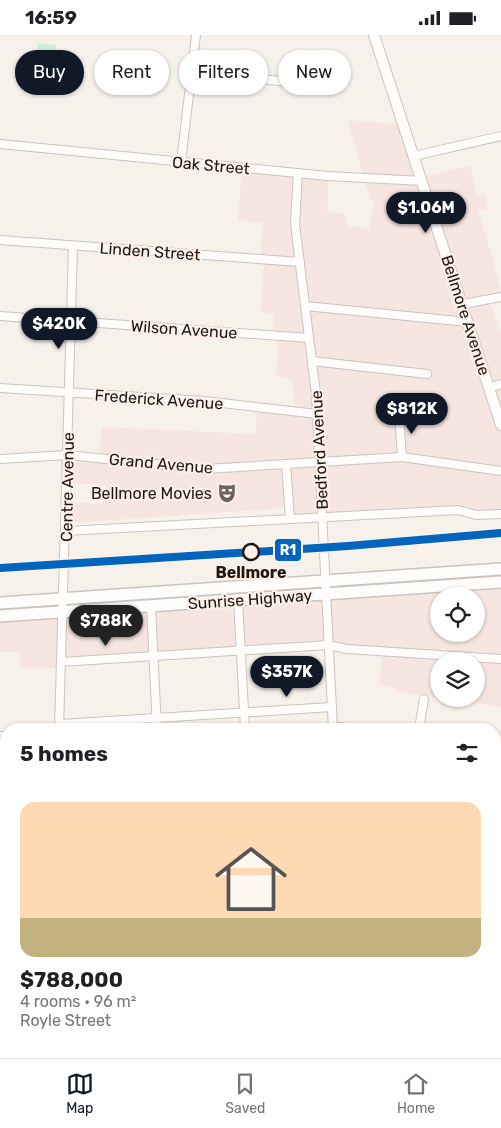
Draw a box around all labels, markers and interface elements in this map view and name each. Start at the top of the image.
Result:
text: 16:59 [25,6,77,29]
chip: Buy [15,50,84,95]
chip: Rent [94,50,169,95]
chip: Filters [179,50,268,95]
chip: New [278,50,351,95]
street label: Oak Street [171,153,251,178]
pin: $1.06M [385,191,467,234]
text: $1.06M [397,198,455,217]
street label: Linden Street [99,239,201,264]
street label: Bellmore Avenue [437,253,494,378]
pin: $420K [24,307,94,350]
text: $420K [32,314,86,333]
street label: Wilson Avenue [130,316,238,343]
street label: Frederick Avenue [94,386,224,413]
street label: Bedford Avenue [307,390,332,510]
pin: $812K [377,393,447,435]
text: $812K [387,399,437,418]
street label: Centre Avenue [57,432,78,542]
street label: Grand Avenue [108,449,214,478]
theatre icon: Bellmore Movies [216,482,238,504]
place label: Bellmore Movies [91,484,212,503]
line badge: R1 [274,538,302,562]
text: R1 [280,542,296,559]
marker: Bellmore [242,543,260,561]
place label: Bellmore [215,563,287,582]
street label: Sunrise Highway [187,586,313,613]
map controls [430,587,485,707]
button: locate [430,587,485,642]
pin: $788K [71,605,141,647]
text: $788K [80,611,132,630]
button: layers [430,652,485,707]
pin: $357K [252,655,322,698]
text: $357K [261,662,313,681]
icon: filters [453,739,481,767]
text: 5 homes [20,741,108,766]
icon: home [206,834,296,924]
text: $788,000 [20,967,123,992]
text: 4 rooms · 96 m² [20,992,136,1011]
text: Royle Street [20,1011,111,1030]
tab: Map [66,1070,94,1117]
tab: Saved [225,1070,265,1117]
tab: Home [397,1070,435,1117]

